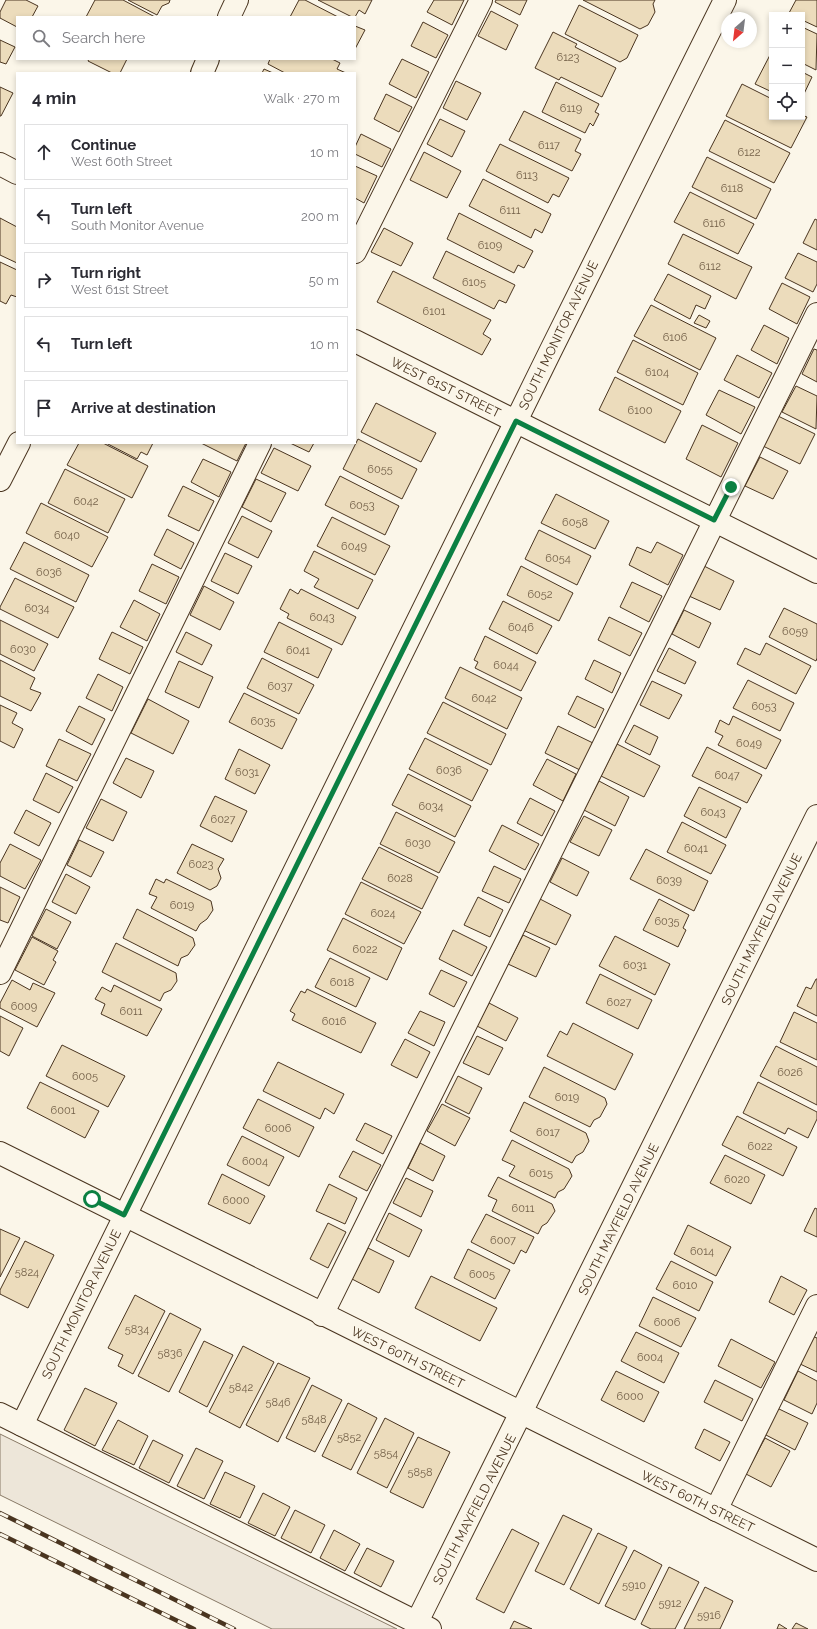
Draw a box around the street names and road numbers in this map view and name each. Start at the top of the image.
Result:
street label: SOUTH MONITOR AVENUE [516,258,601,412]
street label: WEST 61ST STREET [388,354,503,421]
street label: SOUTH MAYFIELD AVENUE [718,851,805,1008]
street label: SOUTH MAYFIELD AVENUE [575,1141,662,1298]
street label: SOUTH MONITOR AVENUE [39,1227,124,1381]
street label: WEST 60TH STREET [349,1324,467,1391]
street label: SOUTH MAYFIELD AVENUE [430,1431,519,1587]
street label: WEST 60TH STREET [639,1468,757,1535]

